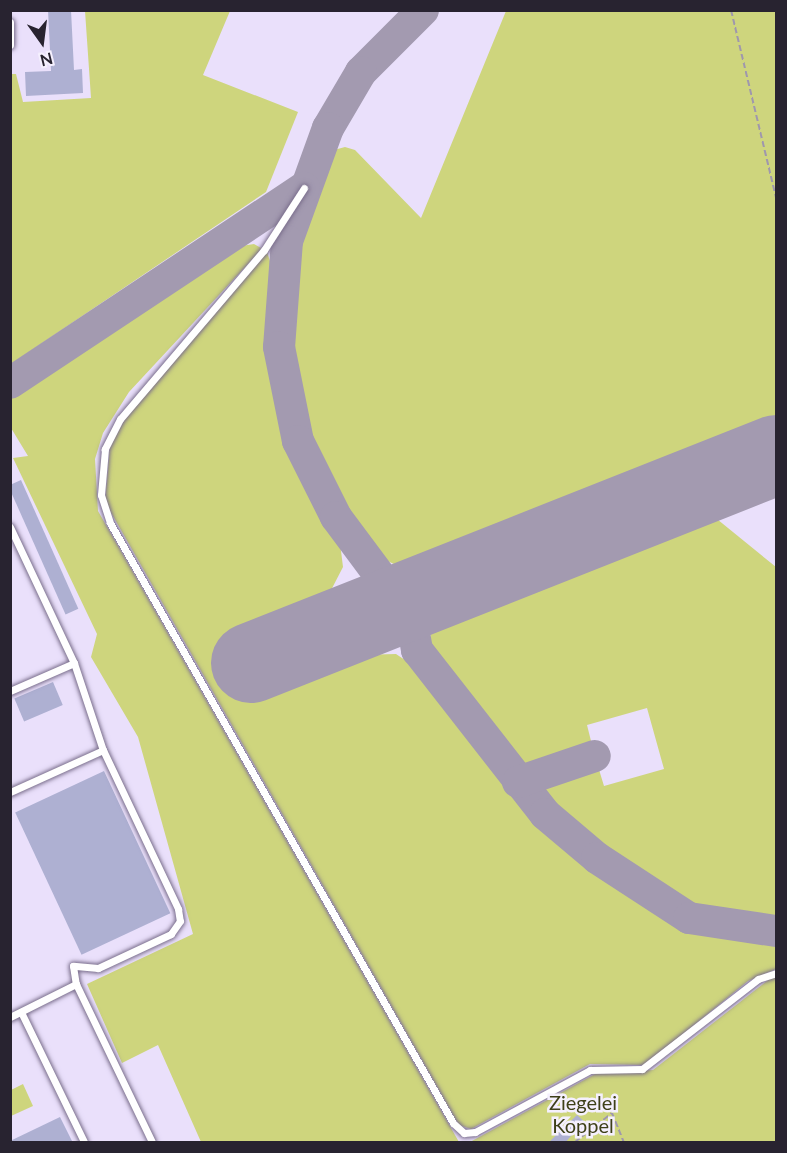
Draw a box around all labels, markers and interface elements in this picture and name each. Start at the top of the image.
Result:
north arrow [12,12,72,72]
text: N [38,49,55,71]
park label: Ziegelei Koppel [549,1090,617,1137]

